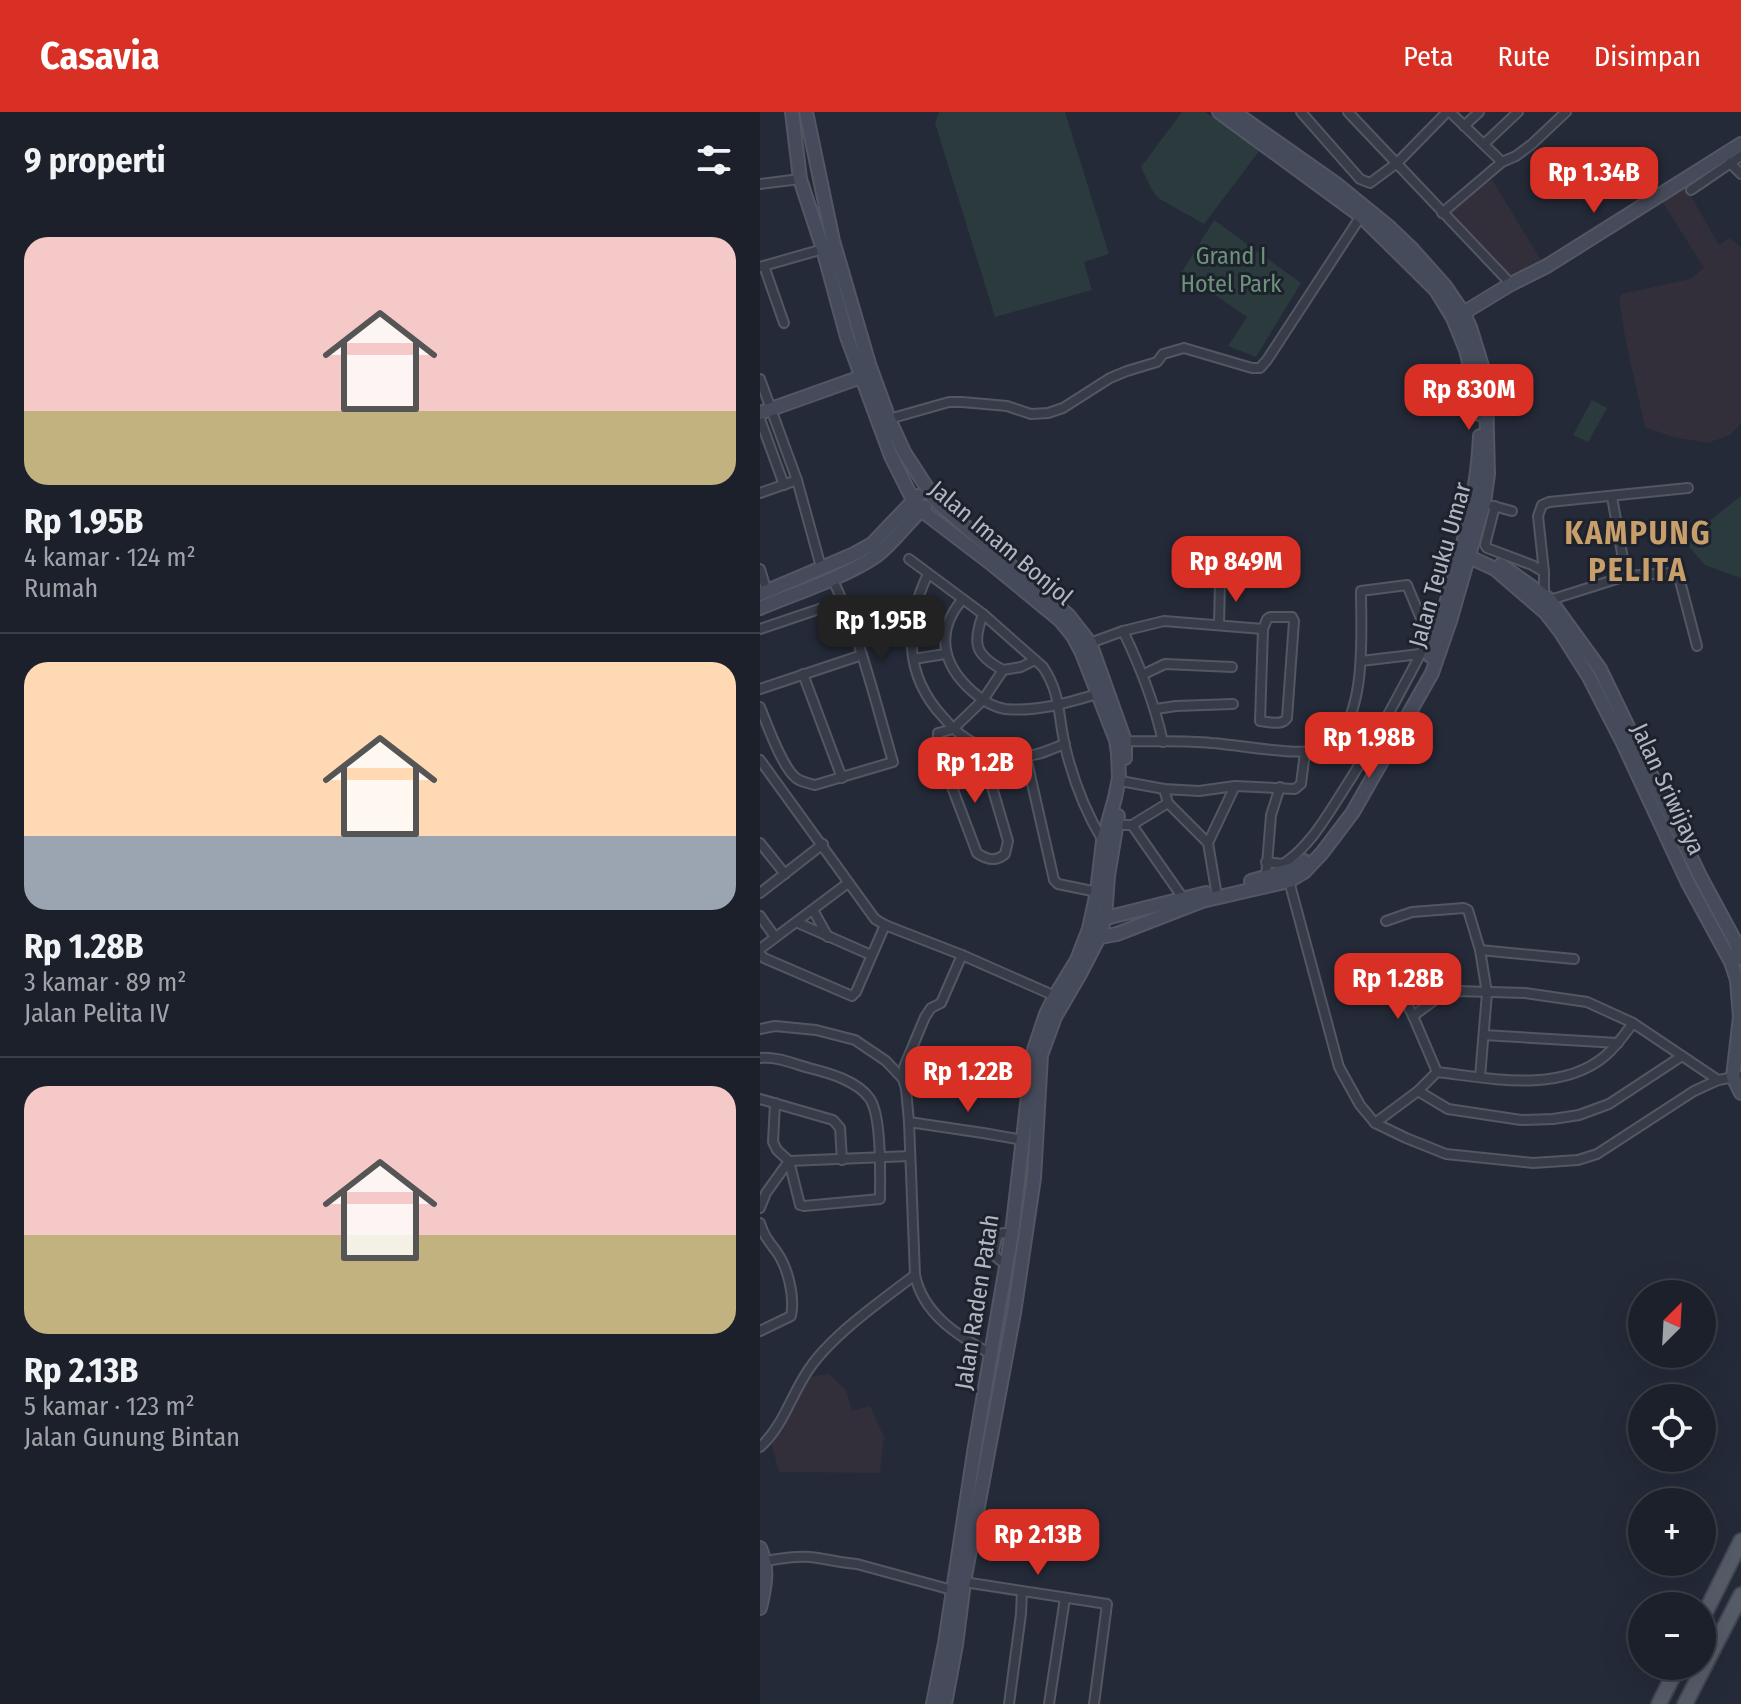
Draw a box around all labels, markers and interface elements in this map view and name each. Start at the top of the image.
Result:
text: Casavia [40,33,160,79]
text: Peta [1403,40,1454,73]
text: Rute [1498,40,1550,73]
text: Disimpan [1594,40,1701,73]
icon: filters [692,138,736,182]
text: 9 properti [24,140,166,181]
pin: Rp 1.34B [1511,147,1677,215]
text: Rp 1.34B [1548,157,1640,188]
park label: Grand I Hotel Park [1180,242,1282,298]
icon: home [308,289,452,433]
pin: Rp 830M [1395,364,1543,432]
text: Rp 830M [1422,374,1516,405]
street label: Jalan Imam Bonjol [924,475,1078,611]
street label: Jalan Teuku Umar [1403,479,1477,651]
text: Rp 1.95B [24,501,143,542]
district label: KAMPUNG PELITA [1564,514,1712,589]
pin: Rp 849M [1162,536,1310,604]
text: 4 kamar · 124 m² [24,542,196,573]
text: Rp 849M [1190,546,1282,577]
text: Rumah [24,573,98,604]
pin: Rp 1.95B [798,595,964,663]
text: Rp 1.95B [835,605,927,636]
pin: Rp 1.98B [1286,712,1452,780]
icon: home [308,714,452,858]
street label: Jalan Sriwijaya [1625,719,1711,859]
text: Rp 1.98B [1323,722,1415,753]
pin: Rp 1.2B [901,737,1049,805]
text: Rp 1.2B [936,747,1014,778]
text: Rp 1.28B [24,926,144,967]
pin: Rp 1.28B [1315,953,1481,1021]
text: Rp 1.28B [1352,963,1444,994]
text: 3 kamar · 89 m² [24,967,187,998]
text: Jalan Pelita IV [24,998,169,1029]
pin: Rp 1.22B [885,1046,1051,1114]
text: Rp 1.22B [923,1056,1013,1087]
icon: home [308,1138,452,1282]
street label: Jalan Raden Patah [949,1212,1005,1392]
north arrow [1628,1280,1716,1368]
map controls [1628,1280,1716,1680]
text: Rp 2.13B [24,1350,138,1391]
button: locate [1628,1384,1716,1472]
text: 5 kamar · 123 m² [24,1391,195,1422]
text: Jalan Gunung Bintan [24,1422,240,1453]
button: + [1628,1488,1716,1576]
pin: Rp 2.13B [955,1509,1121,1577]
text: Rp 2.13B [994,1519,1082,1550]
button: − [1628,1592,1716,1680]

